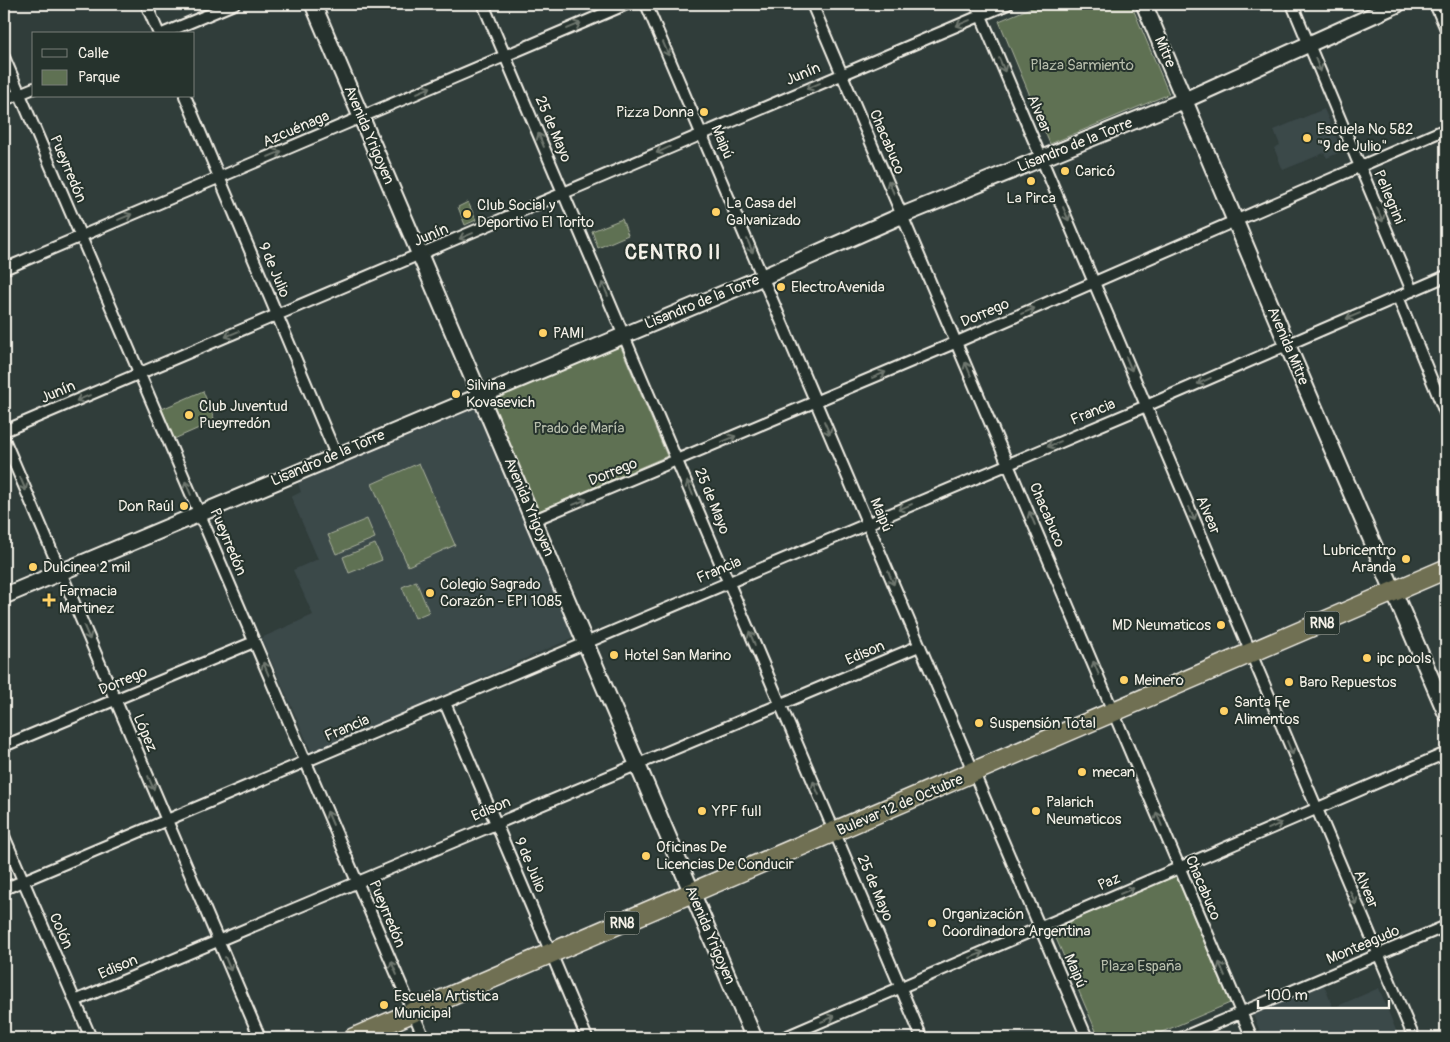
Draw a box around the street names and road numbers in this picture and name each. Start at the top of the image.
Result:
street label: Mitre [1150,34,1180,71]
street label: Junín [783,58,823,90]
street label: Avenida Yrigoyen [340,83,398,187]
street label: Alvear [1022,92,1056,137]
street label: 25 de Mayo [531,93,575,165]
street label: Azcuénaga [260,106,332,152]
street label: Chacabuco [865,107,909,177]
street label: Lisandro de la Torre [1015,113,1136,177]
street label: Maipú [706,122,738,162]
street label: Pueyrredón [45,132,91,206]
street label: Pellegrini [1369,167,1409,227]
street label: Junín [411,219,451,251]
street label: 9 de Julio [254,240,294,300]
street label: Lisandro de la Torre [642,270,763,334]
street label: Dorrego [958,294,1012,332]
street label: Avenida Mitre [1263,304,1313,389]
street label: Junín [38,376,78,408]
street label: Francia [1068,394,1118,430]
street label: Lisandro de la Torre [268,425,388,491]
street label: Dorrego [586,454,640,490]
street label: Avenida Yrigoyen [500,455,558,559]
street label: 25 de Mayo [690,465,734,537]
street label: Chacabuco [1025,480,1069,550]
street label: Alvear [1191,493,1225,538]
street label: Maipú [865,495,897,535]
street label: Pueyrredón [205,505,251,579]
street label: Francia [694,552,744,588]
road number: RN8 [1304,612,1340,634]
street label: Edison [842,636,888,670]
street label: Dorrego [96,662,150,700]
street label: Francia [322,710,372,746]
street label: López [129,711,161,755]
street label: Bulevar 12 de Octubre [834,770,967,840]
street label: Edison [468,792,514,826]
street label: 9 de Julio [510,835,550,895]
street label: 25 de Mayo [853,852,897,924]
street label: Chacabuco [1181,853,1225,923]
street label: Alvear [1349,867,1383,912]
street label: Paz [1095,869,1123,895]
street label: Pueyrredón [364,877,410,951]
street label: Avenida Yrigoyen [681,883,739,987]
street label: Colón [45,910,77,952]
road number: RN8 [604,911,640,934]
street label: Monteagudo [1324,921,1402,969]
street label: Edison [95,950,141,984]
street label: Maipú [1059,951,1091,991]

